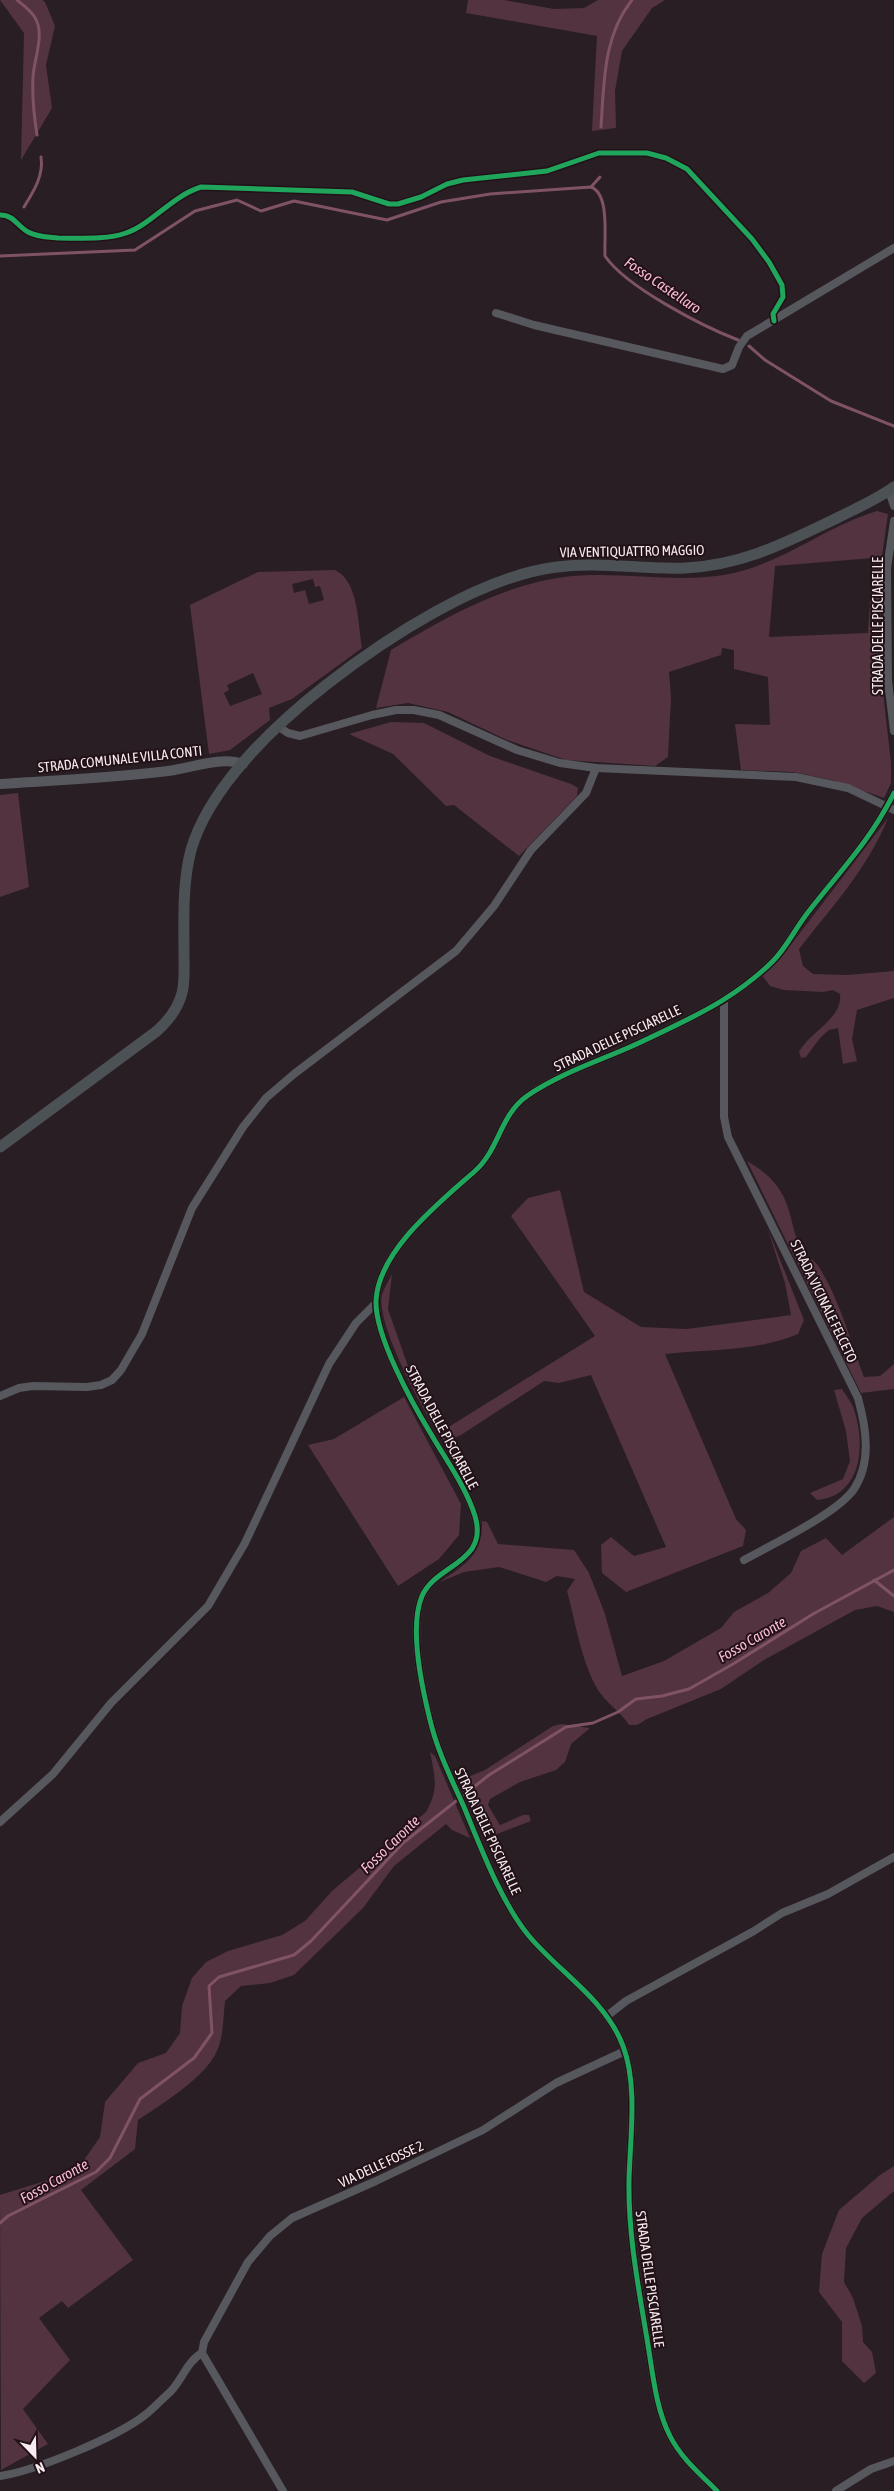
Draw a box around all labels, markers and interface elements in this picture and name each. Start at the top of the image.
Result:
water label: Fosso Castellaro [622,253,704,317]
street label: VIA VENTIQUATTRO MAGGIO [559,542,705,560]
street label: STRADA DELLE PISCIARELLE [870,557,886,695]
street label: STRADA COMUNALE VILLA CONTI [37,742,203,776]
street label: STRADA DELLE PISCIARELLE [551,1002,683,1074]
street label: STRADA VICINALE FELCETO [787,1237,861,1365]
street label: STRADA DELLE PISCIARELLE [403,1362,481,1492]
water label: Fosso Caronte [715,1613,789,1665]
street label: STRADA DELLE PISCIARELLE [452,1765,524,1897]
water label: Fosso Caronte [357,1812,423,1876]
street label: VIA DELLE FOSSE 2 [336,2137,426,2191]
water label: Fosso Caronte [17,2155,91,2207]
street label: STRADA DELLE PISCIARELLE [632,2210,668,2348]
north arrow [10,2431,60,2481]
text: N [33,2459,47,2477]

